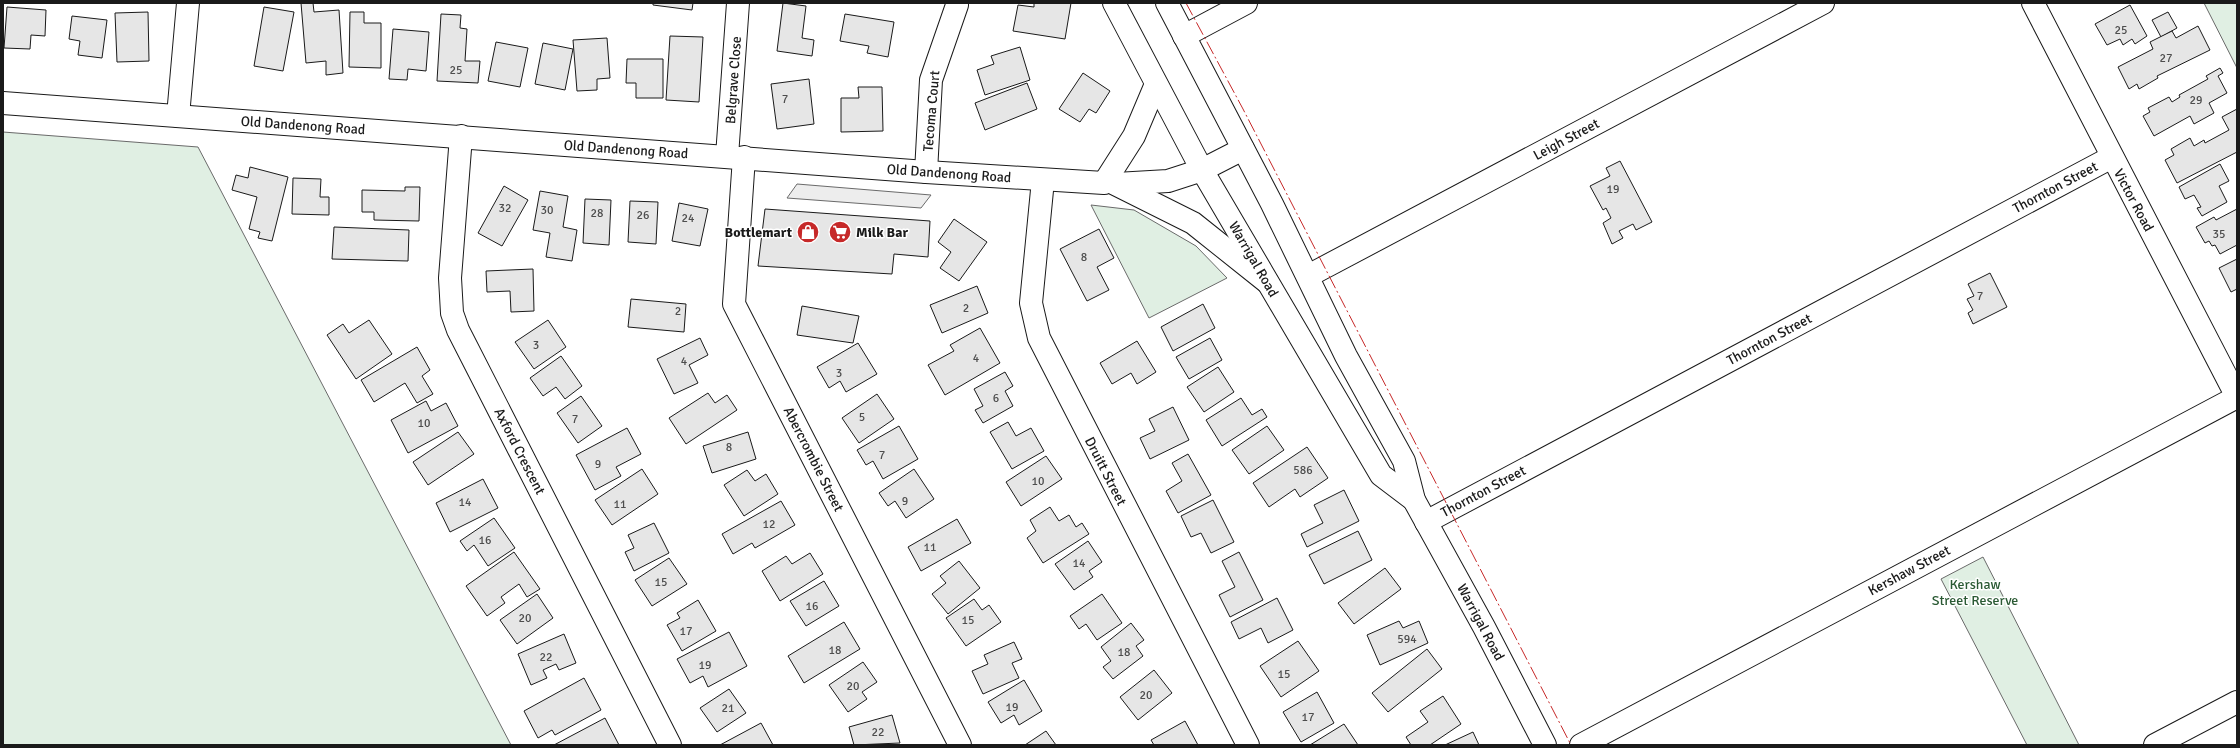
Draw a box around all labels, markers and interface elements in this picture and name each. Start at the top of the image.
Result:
house number: 25 [2115,23,2127,38]
street label: Belgrave Close [722,36,745,124]
house number: 27 [2160,51,2172,66]
house number: 25 [450,63,462,78]
street label: Tecoma Court [919,70,944,152]
house number: 7 [782,92,788,107]
house number: 29 [2190,93,2202,108]
street label: Old Dandenong Road [240,113,366,138]
street label: Leigh Street [1530,115,1602,164]
street label: Old Dandenong Road [563,137,689,162]
street label: Thornton Street [2010,158,2101,217]
street label: Old Dandenong Road [886,161,1012,186]
street label: Victor Road [2110,166,2157,235]
house number: 19 [1607,182,1619,197]
house number: 32 [499,201,511,216]
house number: 30 [541,203,553,218]
house number: 28 [591,206,603,221]
house number: 26 [637,208,649,223]
house number: 24 [682,211,695,226]
street label: Warrigal Road [1225,218,1282,300]
shop icon: Bottlemart [795,219,821,245]
supermarket icon: Milk Bar [827,219,853,245]
place label: Bottlemart [725,224,793,241]
place label: Milk Bar [856,224,908,241]
house number: 35 [2213,227,2225,242]
house number: 8 [1081,250,1087,265]
house number: 7 [1977,289,1983,304]
house number: 2 [963,301,969,316]
house number: 2 [675,304,681,319]
street label: Thornton Street [1724,310,1815,369]
house number: 3 [533,338,539,353]
house number: 4 [973,351,980,366]
house number: 4 [681,354,688,369]
house number: 3 [836,366,842,381]
house number: 6 [993,391,999,406]
street label: Abercrombie Street [780,404,847,515]
street label: Axford Crescent [490,405,549,498]
house number: 5 [859,410,865,425]
house number: 7 [572,412,578,427]
house number: 10 [418,416,430,431]
street label: Druitt Street [1081,434,1130,509]
house number: 8 [726,440,732,455]
house number: 7 [879,448,885,463]
house number: 9 [595,457,601,472]
street label: Thornton Street [1438,462,1529,521]
house number: 586 [1293,463,1313,478]
house number: 10 [1032,474,1044,489]
house number: 9 [902,494,908,509]
house number: 14 [459,495,472,510]
house number: 11 [614,497,626,512]
house number: 12 [763,517,775,532]
house number: 16 [479,533,491,548]
house number: 11 [924,540,936,555]
street label: Kershaw Street [1865,542,1953,599]
house number: 14 [1073,556,1086,571]
house number: 15 [655,575,667,590]
park label: Kershaw Street Reserve [1932,576,2018,609]
street label: Warrigal Road [1453,581,1508,664]
house number: 16 [806,599,818,614]
house number: 20 [519,611,531,626]
house number: 15 [962,613,974,628]
house number: 17 [680,624,692,639]
house number: 594 [1397,632,1417,647]
house number: 18 [829,643,841,658]
house number: 18 [1118,645,1130,660]
house number: 22 [540,650,552,665]
house number: 19 [699,658,711,673]
house number: 15 [1278,667,1290,682]
house number: 20 [847,679,859,694]
house number: 20 [1140,688,1152,703]
house number: 19 [1006,700,1018,715]
house number: 21 [722,701,734,716]
house number: 17 [1302,710,1314,725]
house number: 22 [872,725,884,740]

